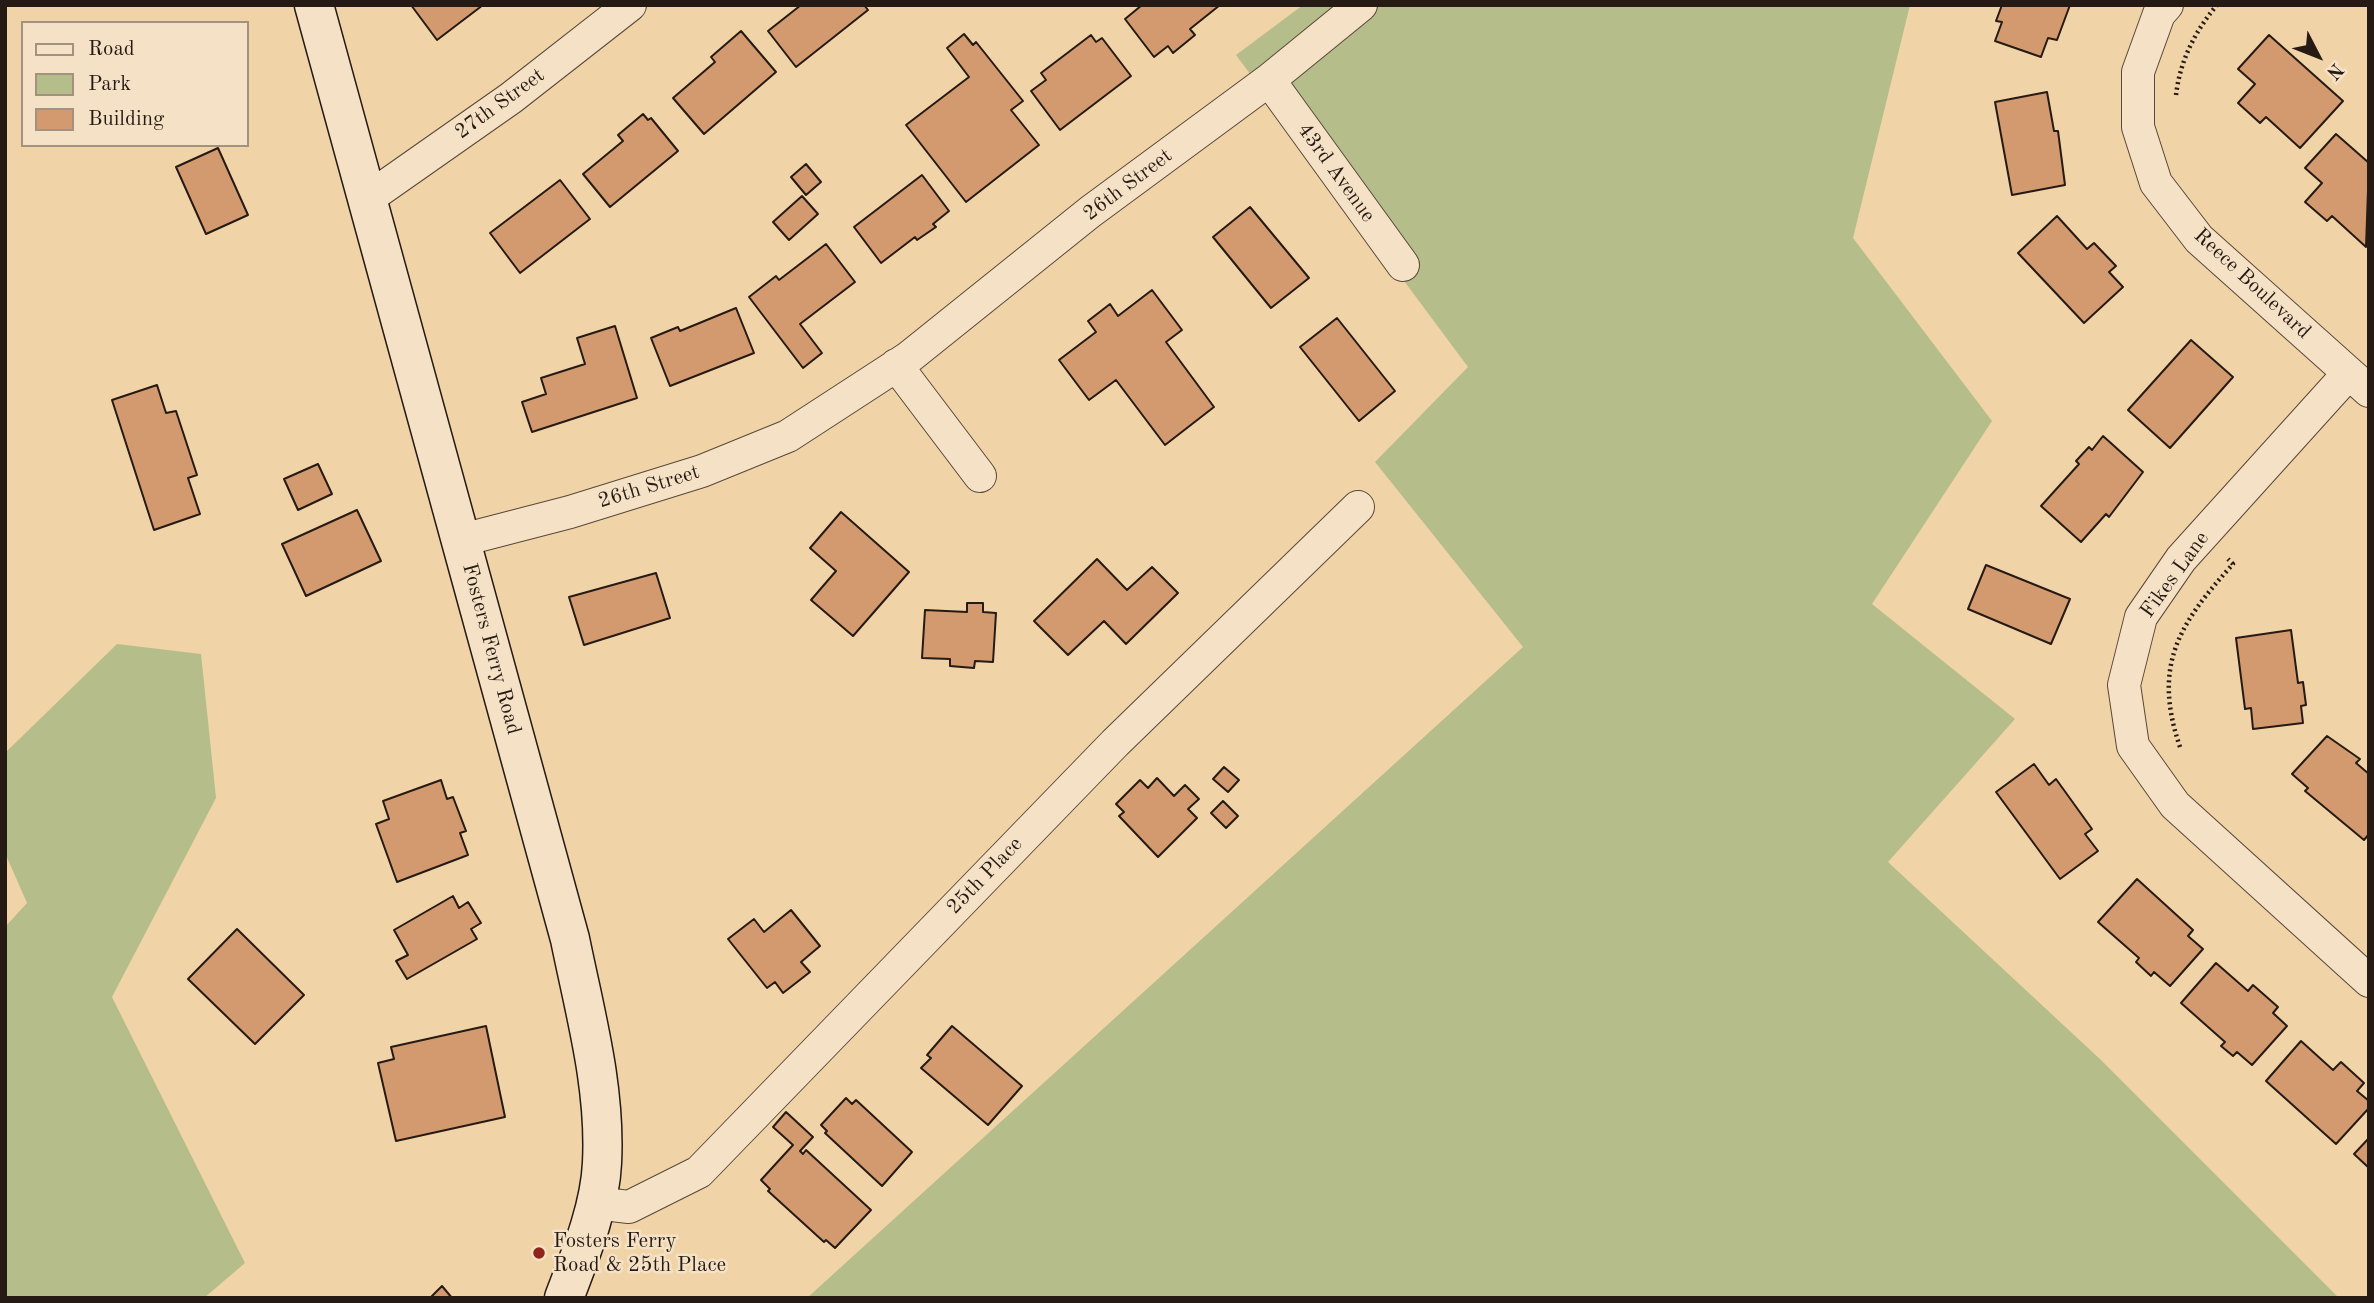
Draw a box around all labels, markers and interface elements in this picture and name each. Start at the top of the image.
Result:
legend [21,21,248,147]
north arrow [2283,21,2353,91]
text: Road [88,39,135,60]
text: N [2322,59,2346,82]
street label: 27th Street [450,63,550,145]
text: Park [88,74,131,95]
text: Building [88,109,164,130]
street label: 43rd Avenue [1292,118,1380,228]
street label: 26th Street [1079,143,1177,227]
street label: Reece Boulevard [2188,223,2316,345]
street label: 26th Street [595,460,703,514]
street label: Fikes Lane [2135,527,2215,623]
street label: Fosters Ferry Road [456,561,526,737]
street label: 25th Place [942,832,1028,920]
place label: Fosters Ferry Road & 25th Place [553,1228,726,1278]
marker: Fosters Ferry Road & 25th Place [531,1245,547,1261]

